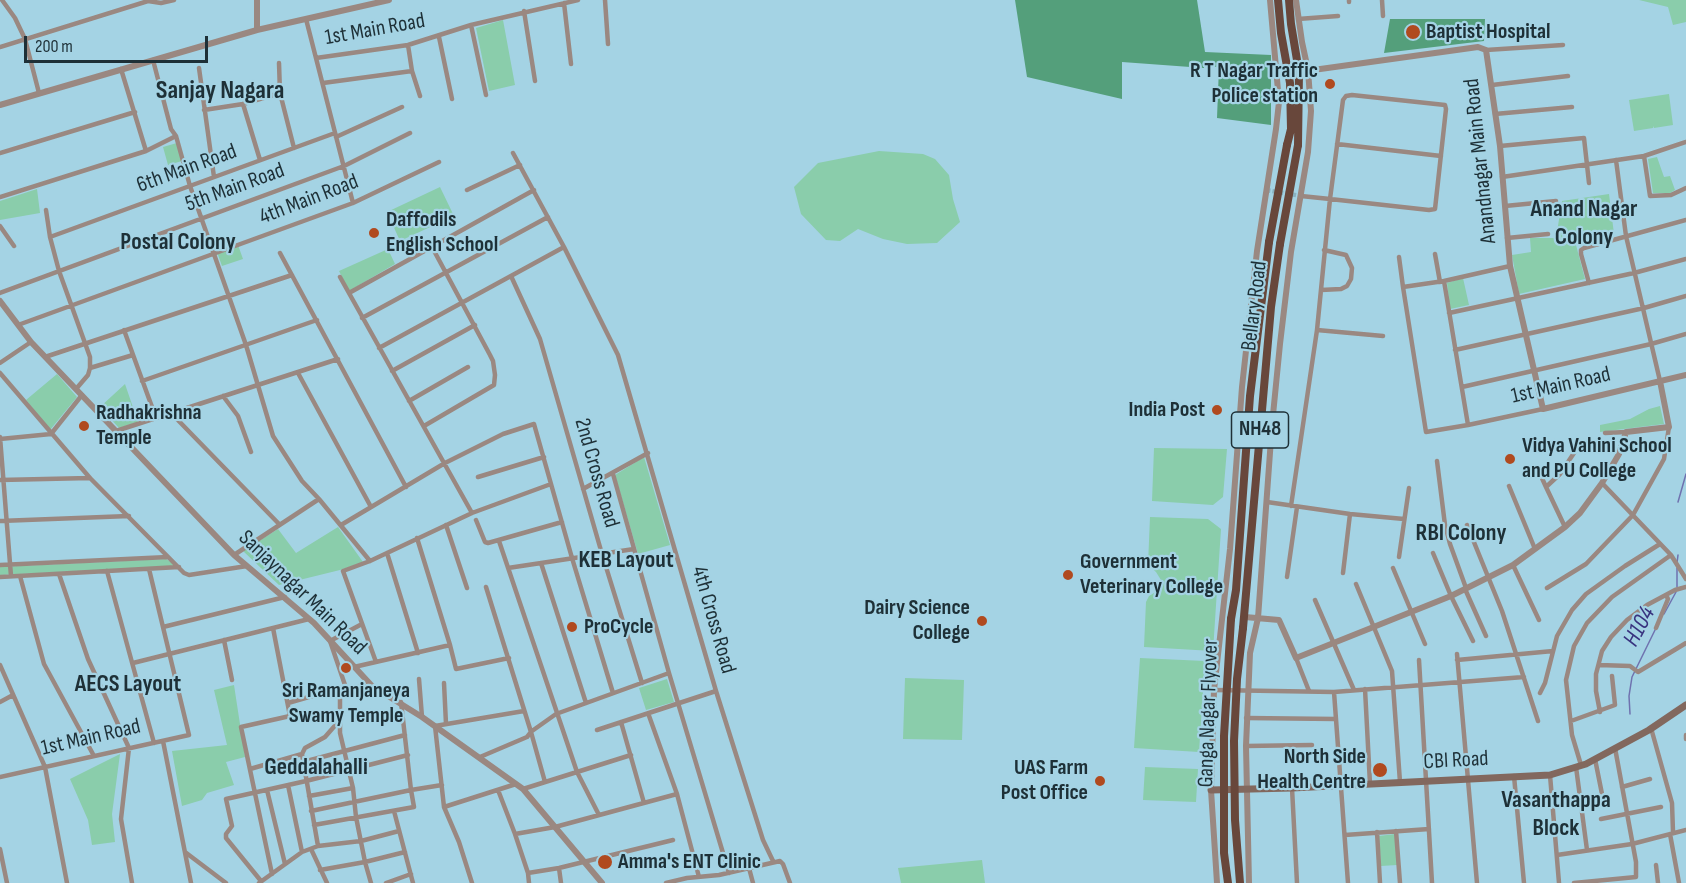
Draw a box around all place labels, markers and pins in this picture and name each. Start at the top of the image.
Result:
place label: Baptist Hospital [1426,19,1550,45]
marker: Baptist Hospital [1404,23,1422,41]
place label: R T Nagar Traffic Police station [1190,58,1318,110]
marker: R T Nagar Traffic Police station [1323,77,1337,91]
place label: Daffodils English School [386,207,498,258]
marker: Daffodils English School [367,226,381,240]
place label: India Post [1129,397,1205,423]
place label: Radhakrishna Temple [96,400,202,452]
marker: India Post [1210,403,1224,417]
marker: Radhakrishna Temple [77,419,91,433]
place label: Vidya Vahini School and PU College [1522,433,1672,484]
marker: Vidya Vahini School and PU College [1503,452,1517,466]
place label: Government Veterinary College [1080,549,1223,600]
marker: Government Veterinary College [1061,568,1075,582]
place label: Dairy Science College [864,595,970,646]
place label: ProCycle [584,614,653,640]
marker: Dairy Science College [975,614,989,628]
marker: ProCycle [565,620,579,634]
marker: Sri Ramanjaneya Swamy Temple [339,661,353,675]
place label: Sri Ramanjaneya Swamy Temple [282,678,410,730]
place label: North Side Health Centre [1257,744,1366,796]
place label: UAS Farm Post Office [1001,755,1088,806]
marker: North Side Health Centre [1371,761,1389,779]
marker: UAS Farm Post Office [1093,774,1107,788]
place label: Amma's ENT Clinic [618,849,761,875]
marker: Amma's ENT Clinic [596,853,614,871]

